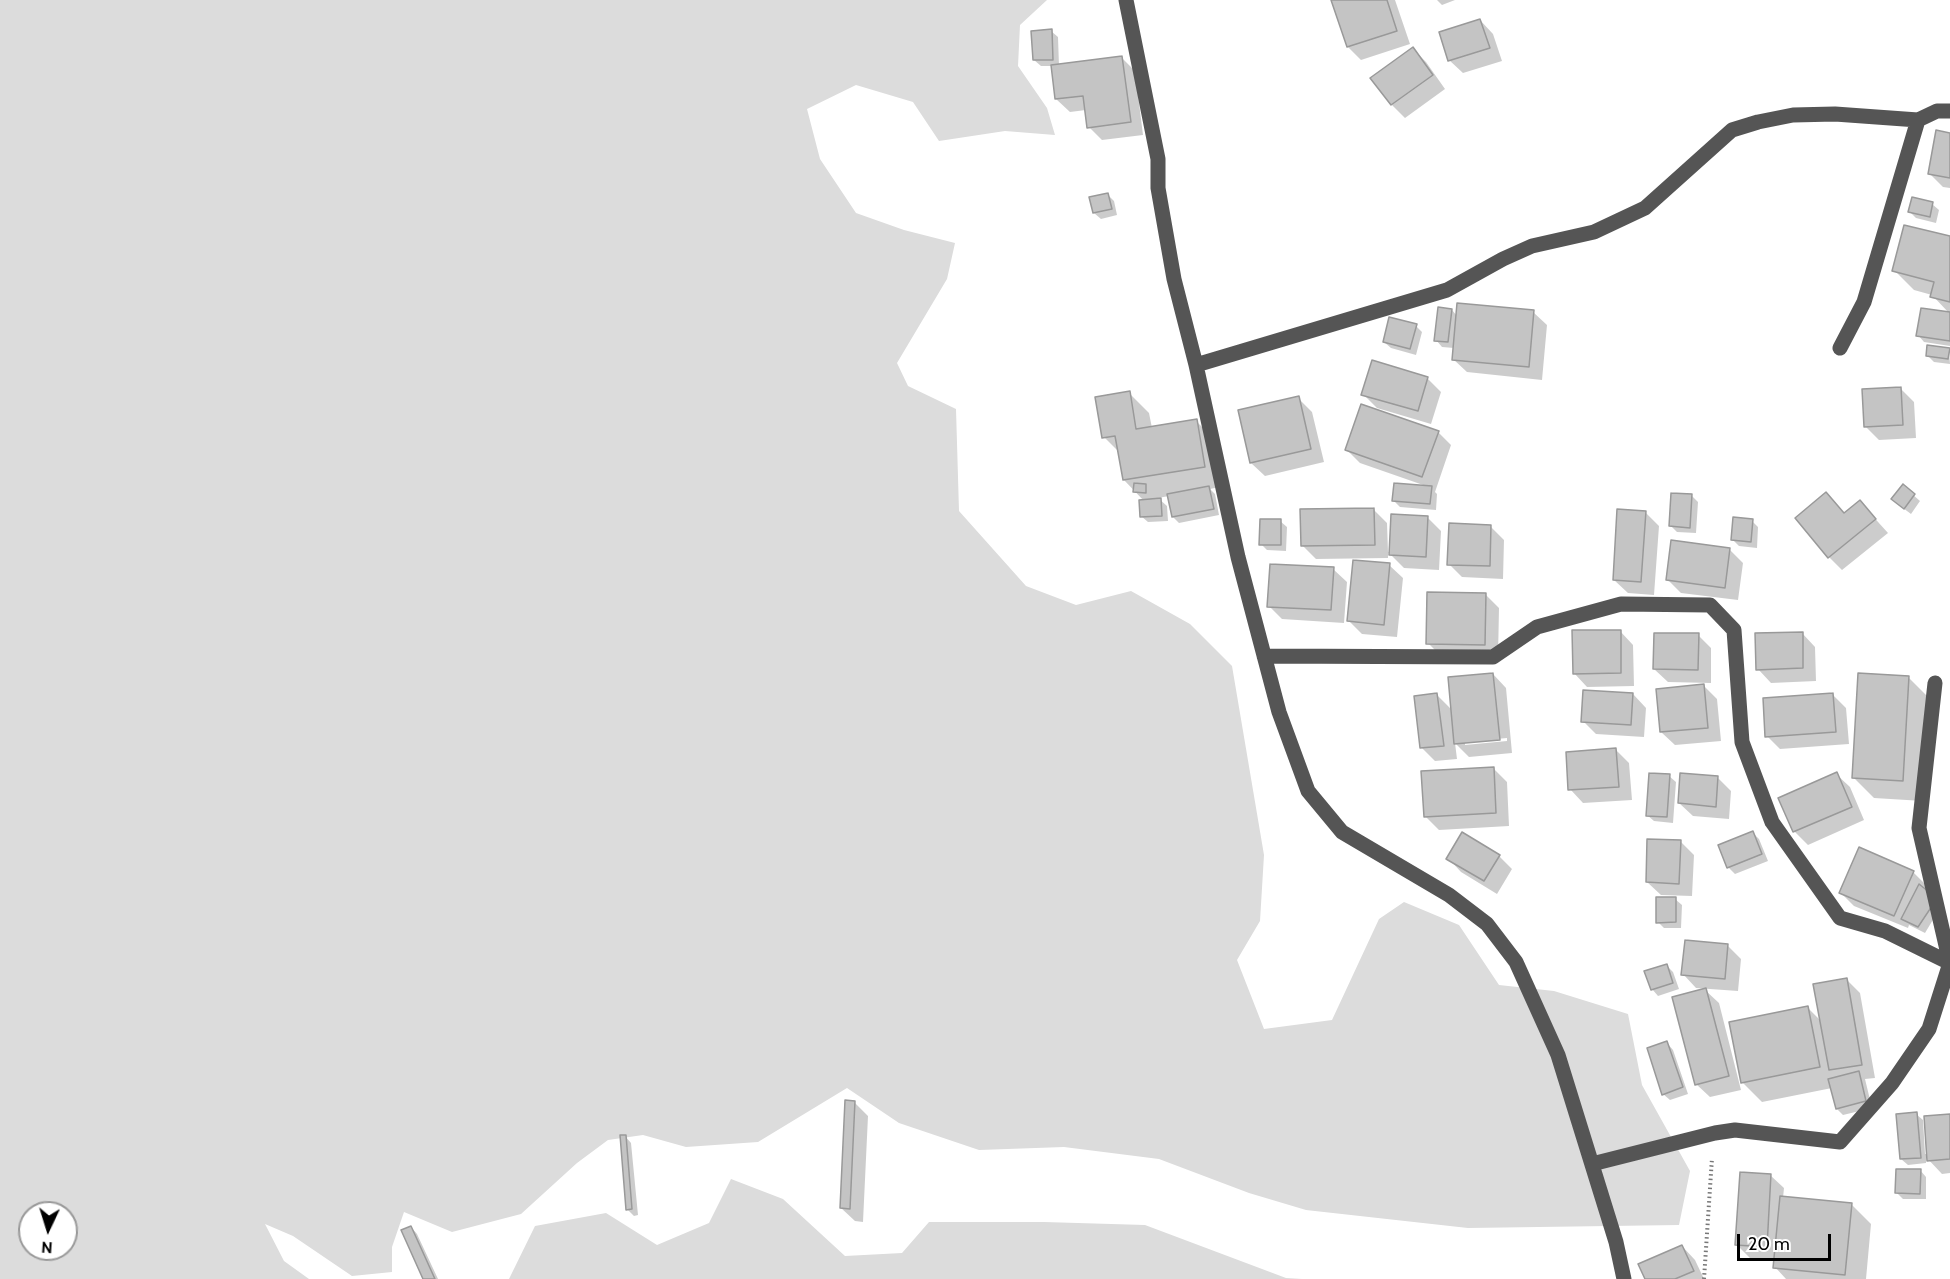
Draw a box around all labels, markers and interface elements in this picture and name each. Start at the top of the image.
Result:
north arrow [18,1201,78,1261]
scale bar [1740,1222,1834,1260]
text: 20 m [1748,1233,1790,1255]
text: N [41,1238,53,1257]

